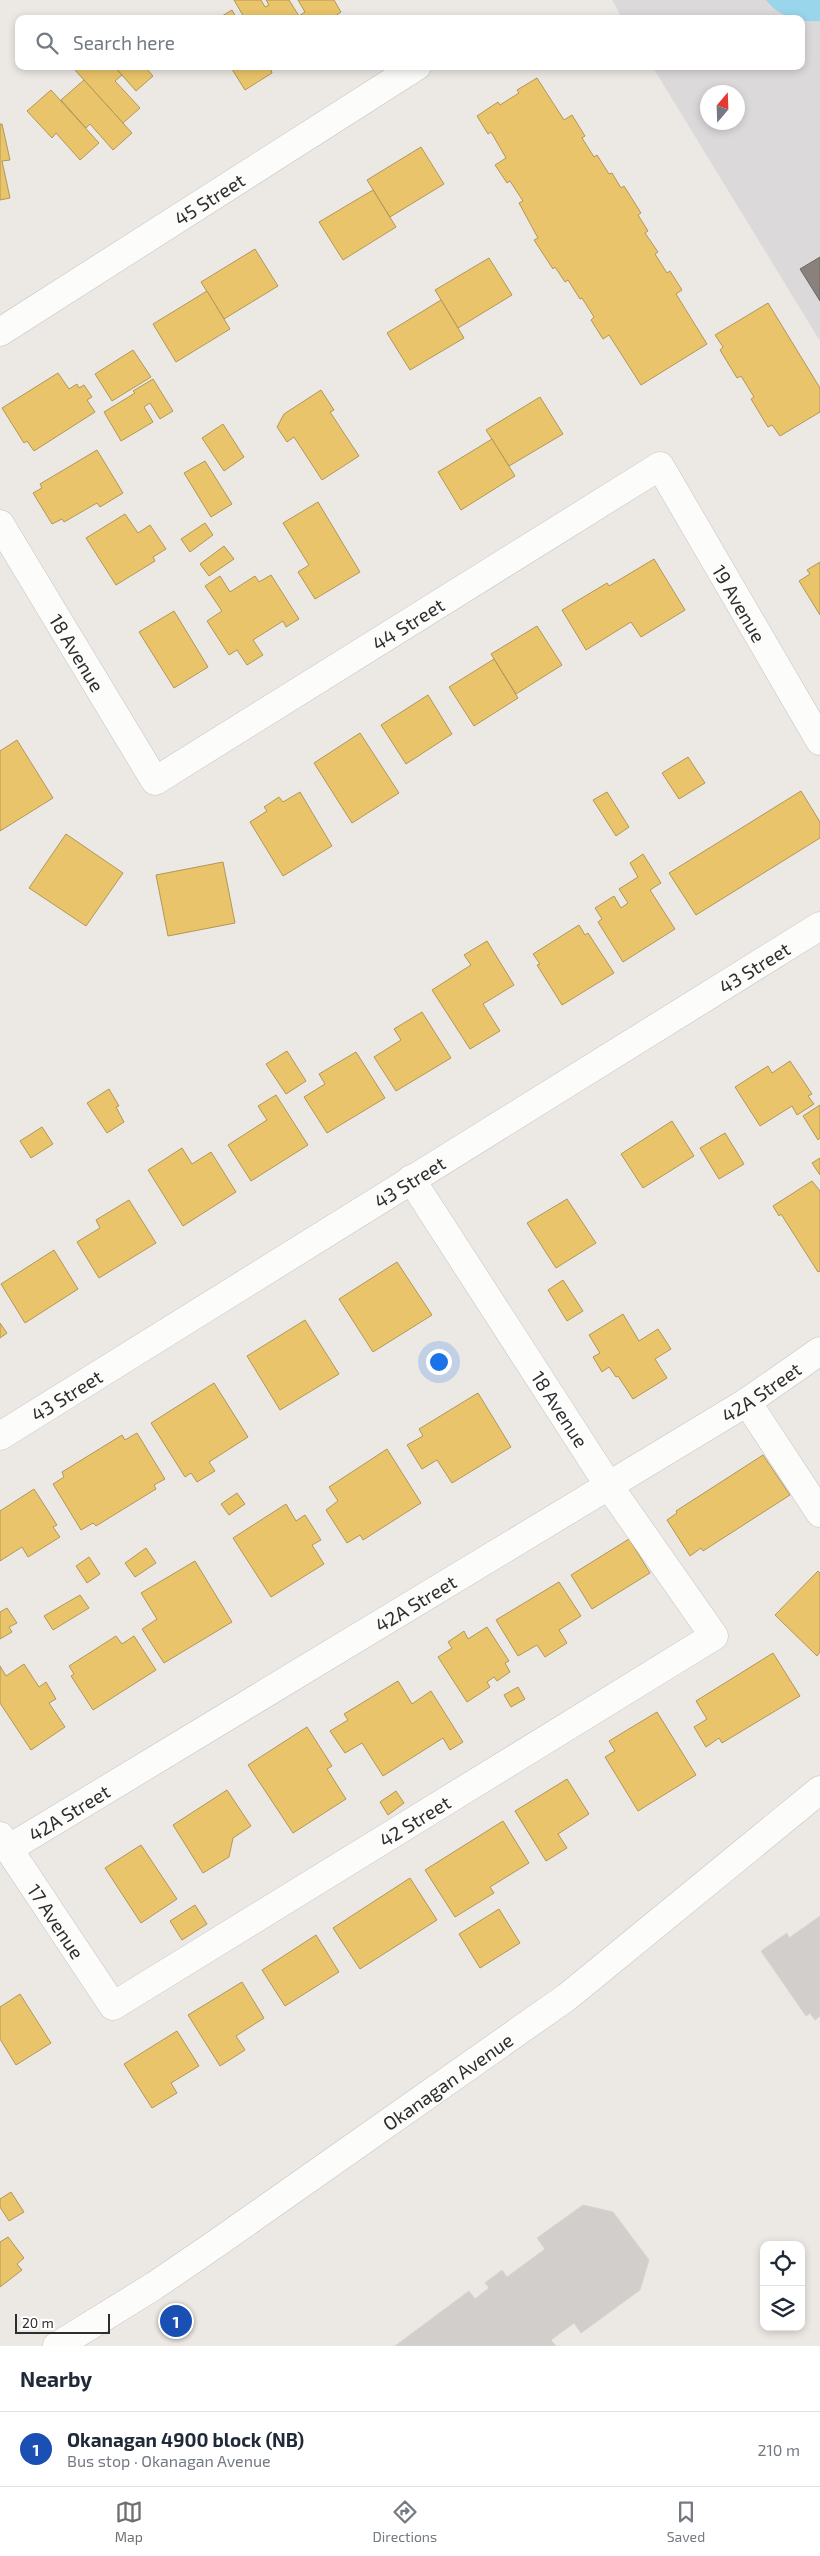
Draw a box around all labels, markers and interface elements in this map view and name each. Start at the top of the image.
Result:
search box [15,15,805,70]
icon: search [33,29,61,57]
text: Search here [73,31,175,54]
north arrow [700,85,745,130]
street label: 45 Street [170,168,249,230]
street label: 19 Avenue [708,560,771,646]
street label: 44 Street [368,592,448,654]
street label: 18 Avenue [45,609,110,695]
street label: 43 Street [714,936,794,998]
street label: 43 Street [370,1151,449,1212]
your location [426,1349,452,1375]
street label: 42A Street [717,1357,805,1426]
street label: 43 Street [26,1364,106,1426]
street label: 18 Avenue [527,1366,593,1452]
street label: 42A Street [370,1569,460,1636]
street label: 42A Street [24,1779,114,1846]
street label: 42 Street [374,1790,454,1851]
street label: 17 Avenue [23,1879,90,1963]
street label: Okanagan Avenue [378,2027,517,2135]
map controls [760,2241,805,2331]
button: locate [760,2241,805,2286]
button: layers [760,2286,805,2331]
pin: 1 [160,2302,192,2340]
scale bar [15,2311,110,2334]
text: 20 m [22,2314,54,2331]
text: Nearby [20,2366,92,2391]
text: Okanagan 4900 block (NB) [67,2428,304,2451]
text: 1 [33,2440,39,2459]
text: 210 m [757,2440,800,2459]
text: Bus stop · Okanagan Avenue [67,2451,271,2470]
tab: Map [115,2498,143,2545]
tab: Directions [373,2498,437,2545]
tab: Saved [667,2498,705,2545]

